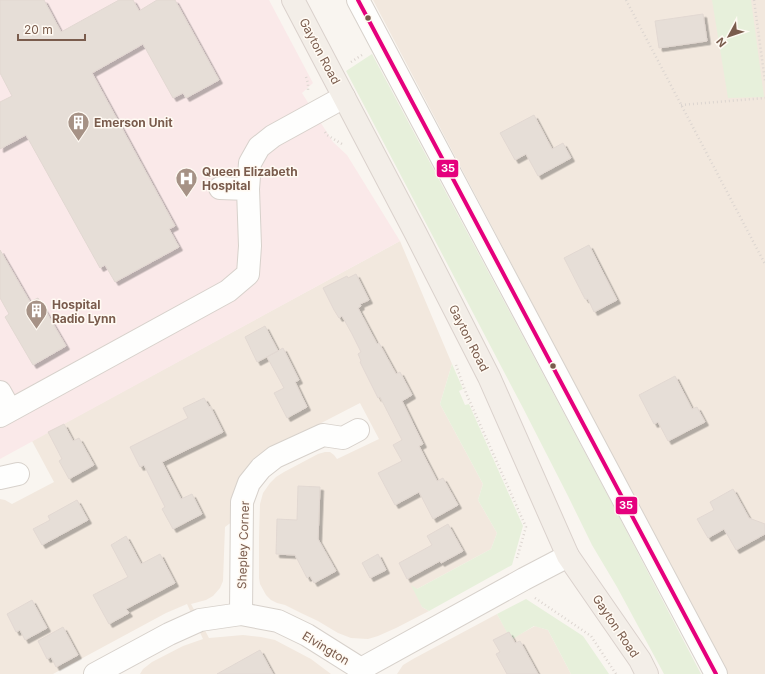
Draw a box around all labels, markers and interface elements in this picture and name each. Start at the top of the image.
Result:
unlabelled marker [363,13,373,23]
street label: Gayton Road [296,15,344,87]
scale bar [18,16,85,42]
north arrow [709,16,749,56]
text: 20 m [24,22,53,37]
text: N [713,35,729,50]
building icon: Emerson Unit [66,109,92,142]
place label: Emerson Unit [94,115,173,130]
line badge: 35 [436,159,459,178]
text: 35 [441,161,455,175]
place label: Queen Elizabeth Hospital [202,164,298,193]
hospital icon: Queen Elizabeth Hospital [174,165,200,198]
place label: Hospital Radio Lynn [52,297,116,326]
building icon: Hospital Radio Lynn [23,298,49,331]
street label: Gayton Road [446,302,492,374]
unlabelled marker [548,361,558,371]
line badge: 35 [615,496,638,515]
text: 35 [619,498,633,512]
street label: Shepley Corner [234,500,252,589]
street label: Gayton Road [589,592,643,660]
street label: Elvington [300,628,352,668]

